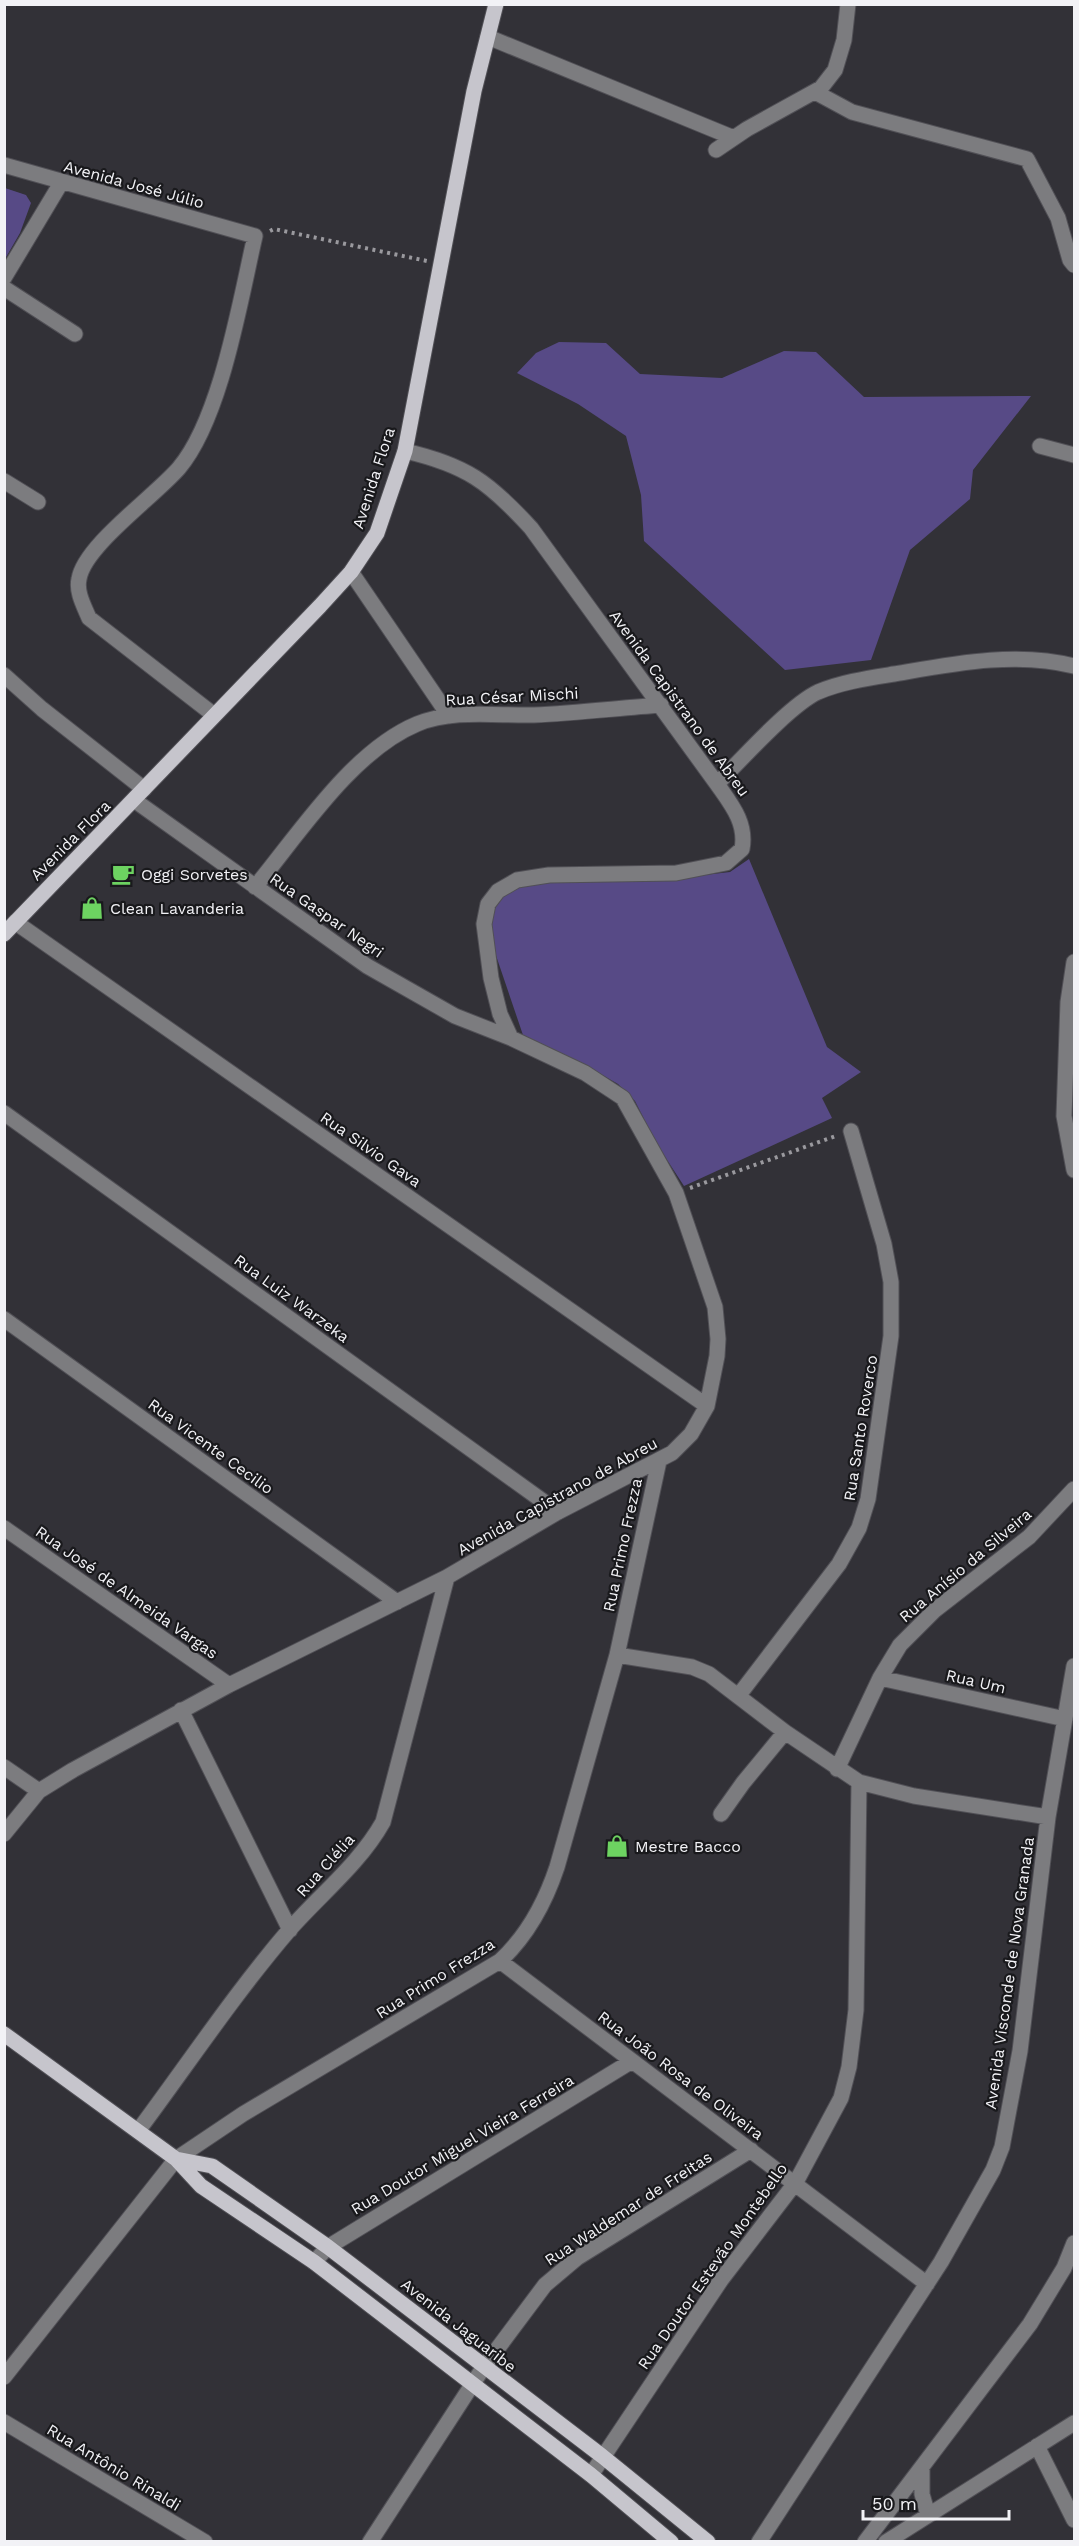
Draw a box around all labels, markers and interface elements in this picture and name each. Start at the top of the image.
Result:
street label: Avenida José Júlio [62,157,206,212]
street label: Avenida Flora [348,425,399,531]
street label: Avenida Capistrano de Abreu [606,606,754,800]
street label: Rua César Mischi [445,684,579,709]
street label: Avenida Flora [26,796,114,884]
cafe icon: Oggi Sorvetes [110,861,136,887]
place label: Oggi Sorvetes [141,865,248,884]
street label: Rua Gaspar Negri [266,869,387,962]
shop icon: Clean Lavanderia [79,895,105,921]
place label: Clean Lavanderia [110,899,244,918]
street label: Rua Silvio Gava [317,1108,425,1191]
street label: Rua Luiz Warzeka [230,1250,353,1347]
street label: Rua Santo Roverco [840,1354,881,1502]
street label: Rua Vicente Cecilio [144,1395,277,1498]
street label: Avenida Capistrano de Abreu [454,1433,661,1559]
street label: Rua Primo Frezza [599,1477,646,1614]
street label: Rua Anísio da Silveira [895,1505,1035,1626]
street label: Rua José de Almeida Vargas [32,1522,222,1663]
street label: Rua Um [944,1665,1008,1698]
street label: Rua Clélia [292,1830,358,1901]
shop icon: Mestre Bacco [604,1833,630,1859]
street label: Avenida Visconde de Nova Granada [981,1836,1038,2110]
place label: Mestre Bacco [635,1837,741,1856]
street label: Rua Primo Frezza [373,1934,498,2023]
street label: Rua João Rosa de Oliveira [594,2007,767,2144]
street label: Rua Doutor Miguel Vieira Ferreira [347,2070,577,2219]
street label: Rua Waldemar de Freitas [541,2147,716,2270]
street label: Rua Doutor Estevão Montebello [634,2159,791,2373]
street label: Avenida Jaguaribe [397,2275,520,2376]
street label: Rua Antônio Rinaldi [43,2420,184,2515]
scale bar [863,2483,1008,2521]
text: 50 m [872,2493,917,2514]

